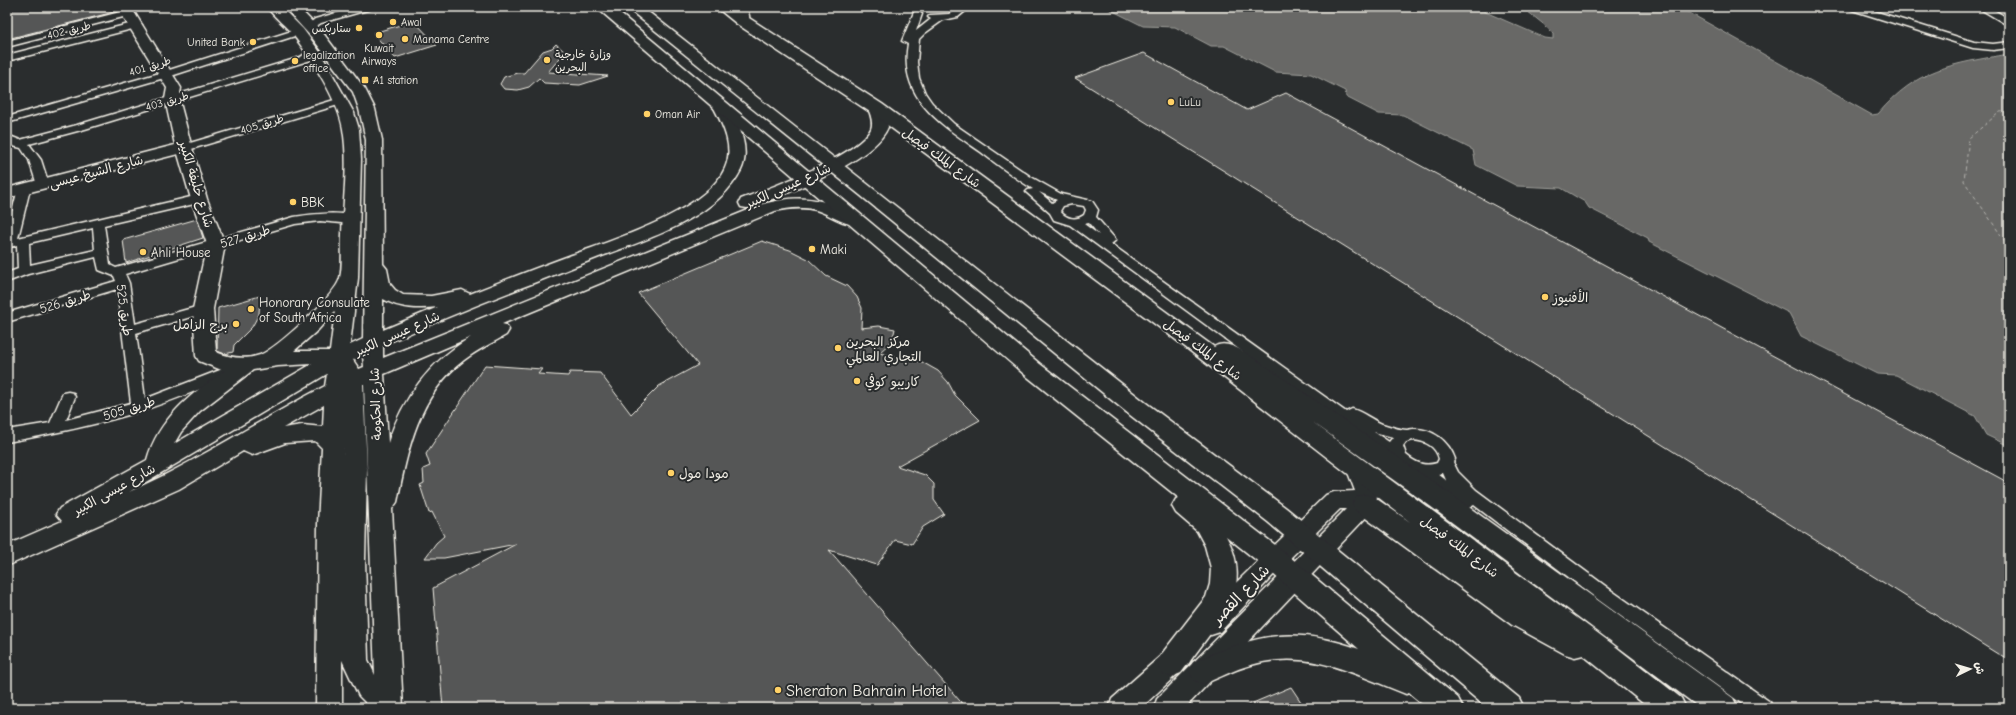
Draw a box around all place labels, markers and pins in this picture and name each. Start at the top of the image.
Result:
place label: Awal [401,16,422,29]
marker: Awal [388,17,398,27]
place label: ستاربكس [312,22,351,36]
marker: ستاربكس [354,23,364,33]
marker: Kuwait Airways [374,30,384,40]
place label: Manama Centre [413,33,490,46]
marker: Manama Centre [400,34,410,44]
place label: United Bank [187,36,246,49]
marker: United Bank [248,37,258,47]
place label: Kuwait Airways [362,42,397,68]
place label: وزارة خارجية البحرين [555,48,611,75]
place label: legalization office [303,49,355,75]
marker: وزارة خارجية البحرين [542,55,552,65]
marker: legalization office [290,56,300,66]
place label: A1 station [373,74,418,87]
marker: A1 station [360,75,370,85]
place label: LuLu [1179,96,1201,109]
marker: LuLu [1166,97,1176,107]
place label: Oman Air [655,108,700,121]
marker: Oman Air [642,109,652,119]
place label: BBK [301,195,325,210]
marker: BBK [288,197,298,207]
place label: Maki [820,242,847,257]
marker: Maki [807,244,817,254]
place label: Ahli House [151,245,211,260]
marker: Ahli House [138,247,148,257]
place label: الأفنيوز [1552,289,1588,306]
marker: الأفنيوز [1540,292,1550,302]
place label: Honorary Consulate of South Africa [259,295,370,325]
marker: Honorary Consulate of South Africa [246,304,256,314]
place label: برج الزامل [173,317,228,334]
marker: برج الزامل [231,319,241,329]
place label: مركز البحرين التجاري العالمي [846,334,921,368]
marker: مركز البحرين التجاري العالمي [833,343,843,353]
place label: كاريبو كوفي [865,373,920,391]
marker: كاريبو كوفي [852,376,862,386]
place label: مودا مول [679,466,729,482]
marker: مودا مول [666,468,676,478]
place label: Sheraton Bahrain Hotel [786,682,947,700]
marker: Sheraton Bahrain Hotel [773,685,783,695]

